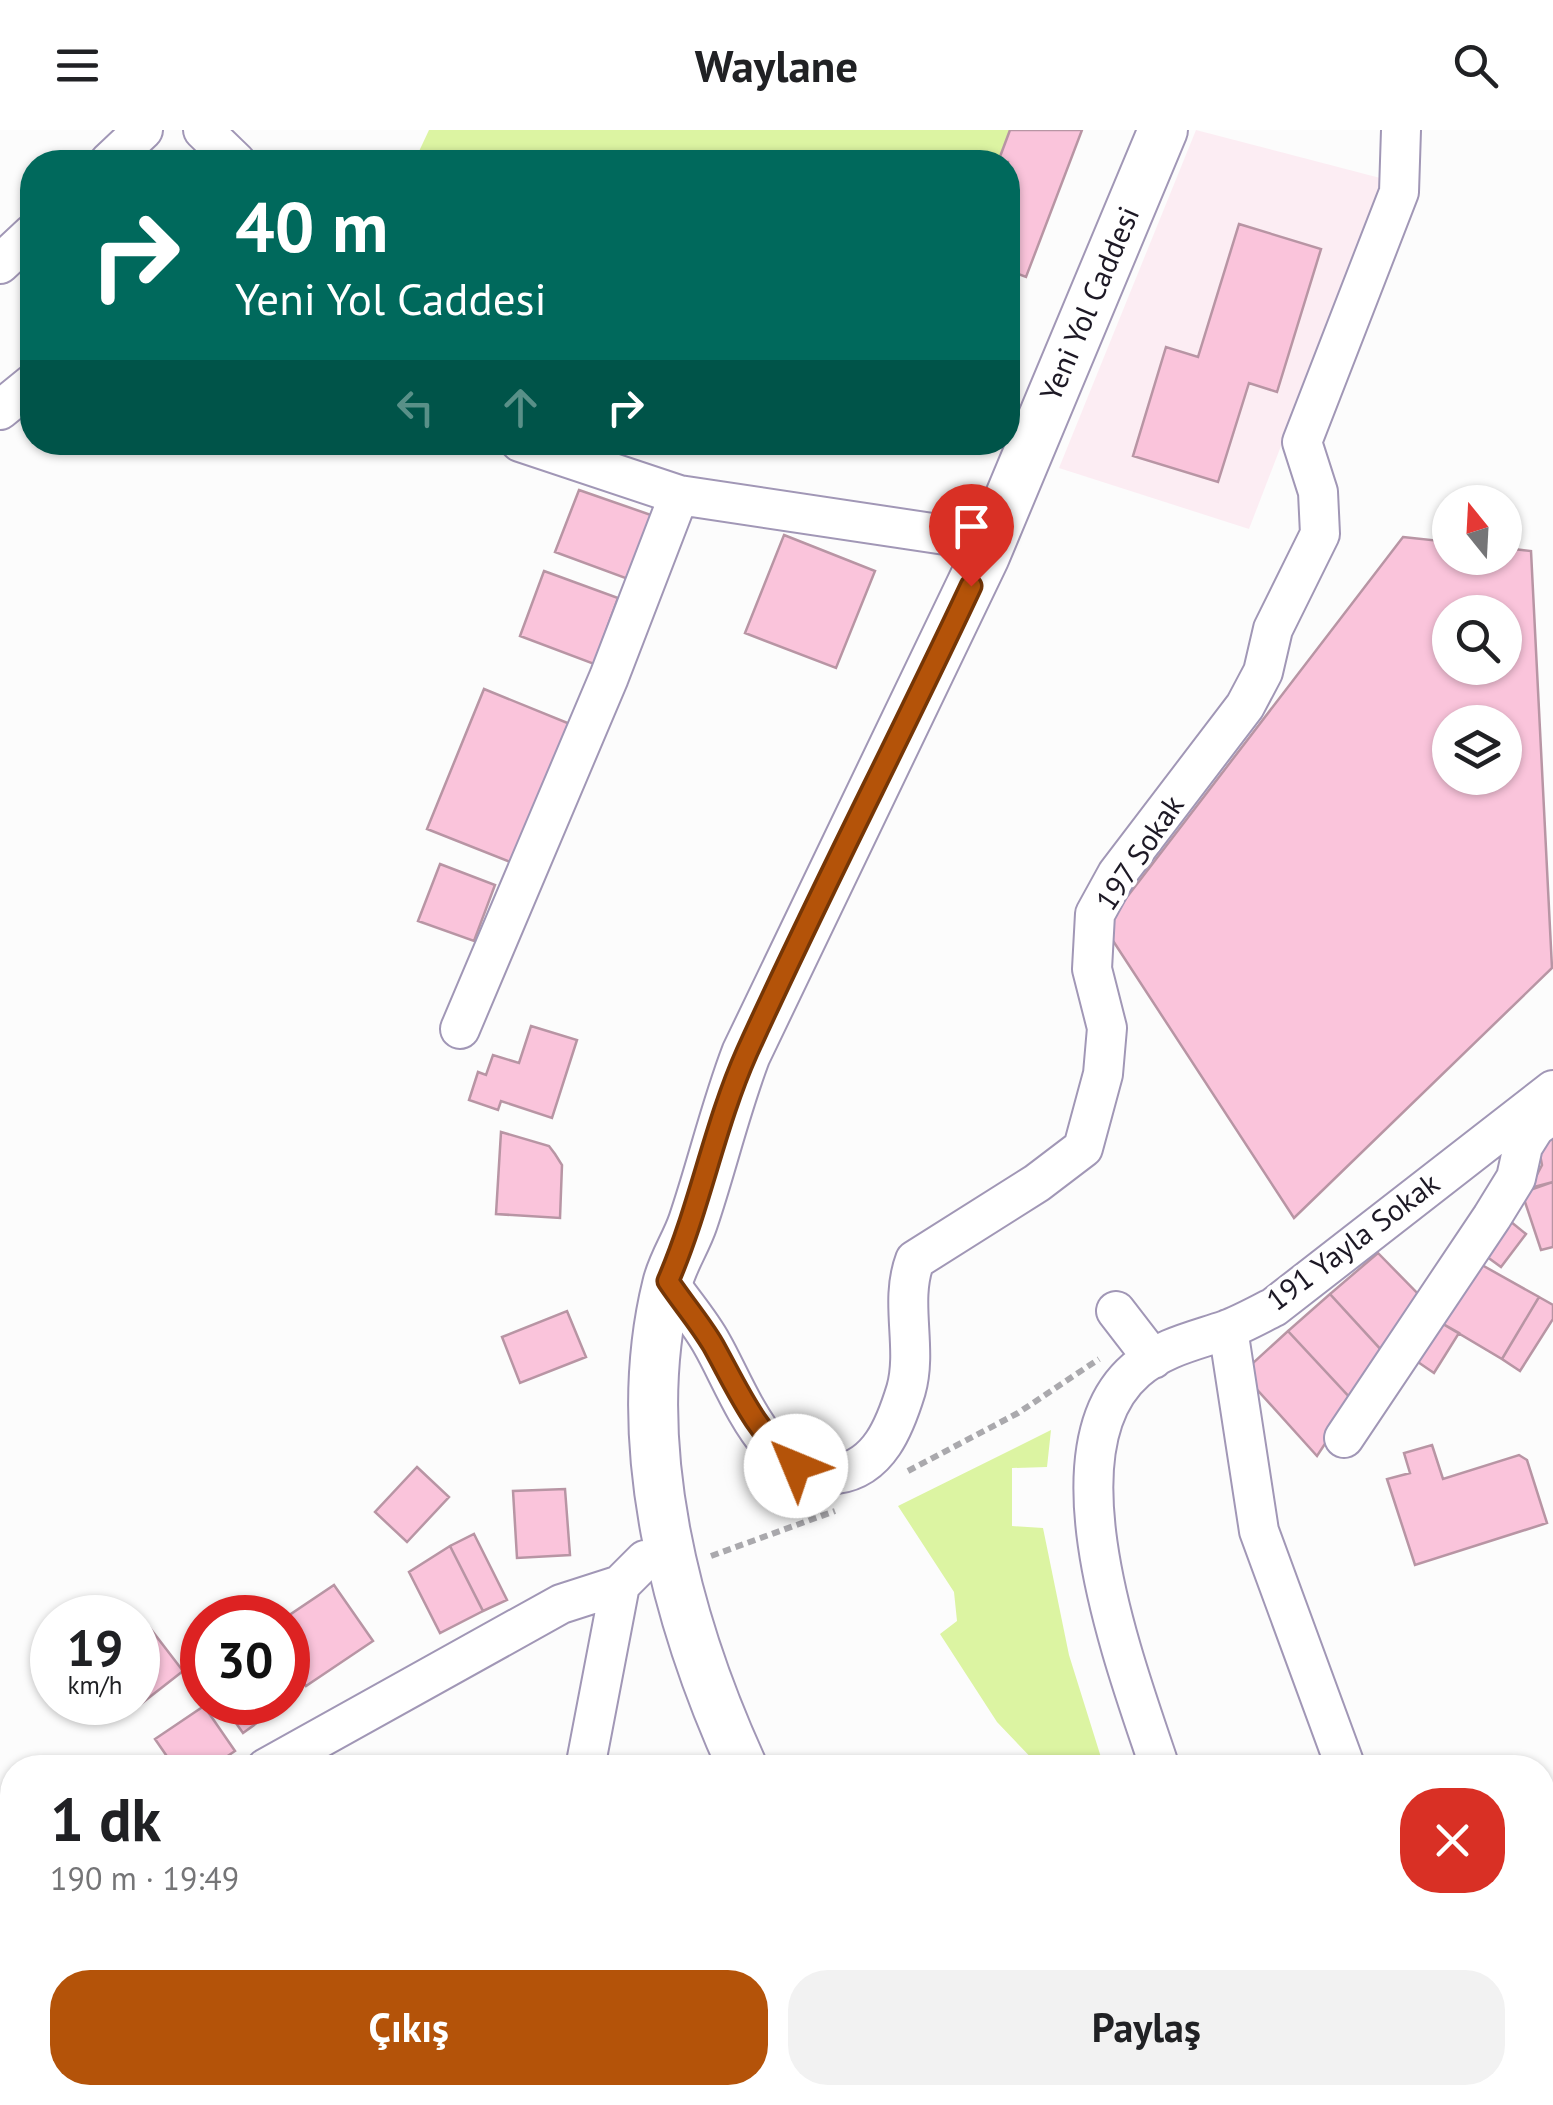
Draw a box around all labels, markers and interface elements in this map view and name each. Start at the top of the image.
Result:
text: Waylane [695,36,858,94]
icon: menu [50,38,105,93]
icon: search [1448,38,1503,93]
text: 40 m [235,181,388,271]
icon: right [70,190,200,320]
street label: Yeni Yol Caddesi [1030,200,1147,407]
text: Yeni Yol Caddesi [235,269,547,327]
icon: left [388,380,443,435]
icon: ahead [493,380,548,435]
icon: right [598,380,653,435]
pin [929,484,1014,587]
north arrow [1432,485,1522,575]
map controls [1432,485,1522,795]
icon: arrive [944,499,999,554]
button: search [1432,595,1522,685]
button: layers [1432,705,1522,795]
street label: 197 Sokak [1086,786,1192,917]
street label: 191 Yayla Sokak [1258,1163,1447,1319]
position arrow [744,1414,848,1518]
speed limit sign: 30 [180,1595,310,1725]
text: 19 [67,1615,123,1680]
text: km/h [68,1669,122,1701]
text: 1 dk [50,1780,161,1858]
button: close [1400,1788,1505,1893]
text: 190 m · 19:49 [50,1857,239,1899]
button: Çıkış [50,1970,768,2085]
button: Paylaş [788,1970,1505,2085]

